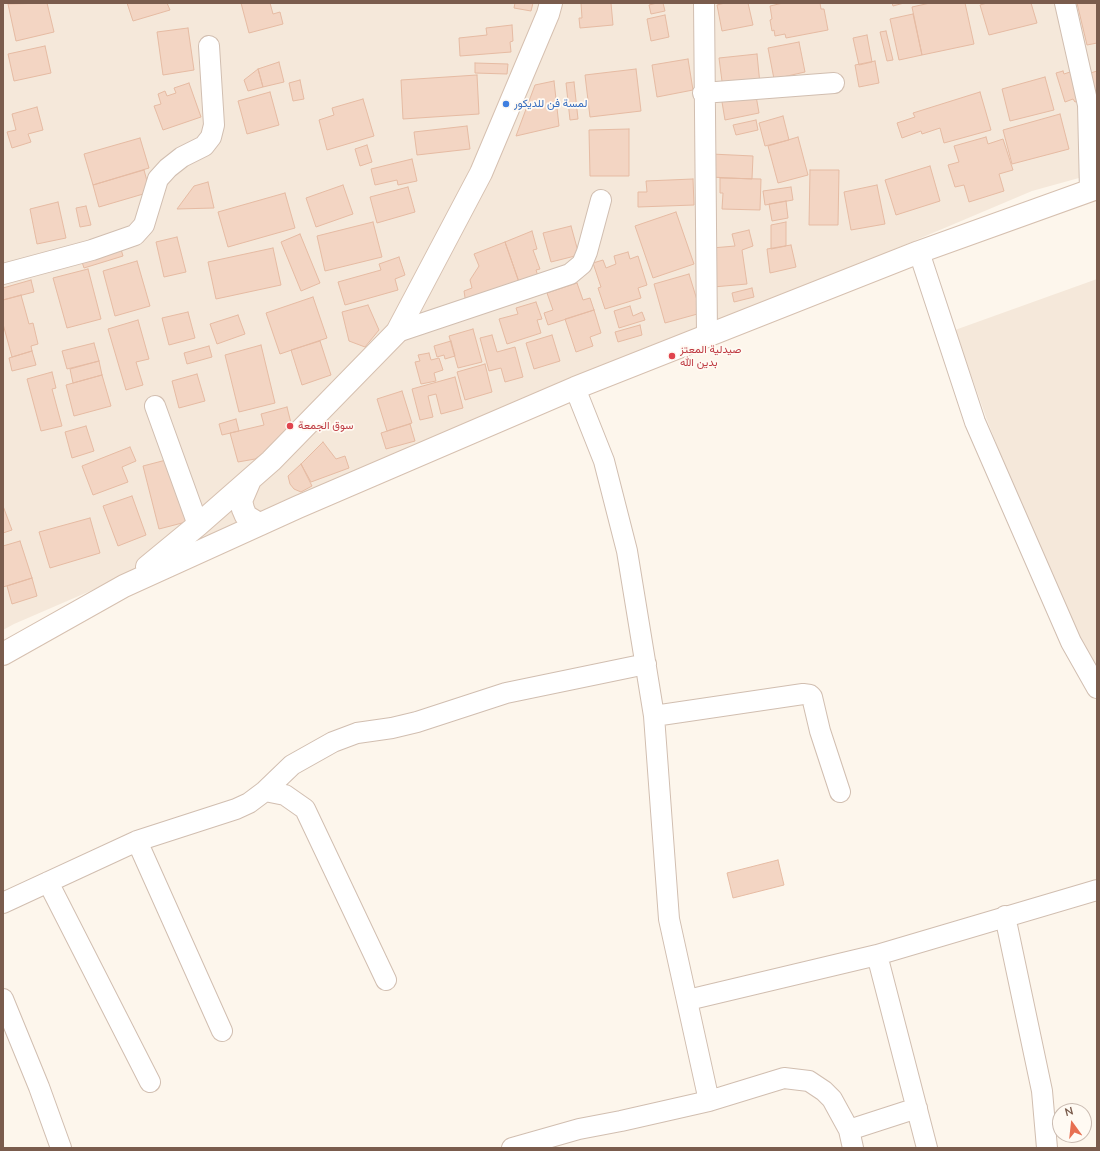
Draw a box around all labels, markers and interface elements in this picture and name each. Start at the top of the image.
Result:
place label: لمسة فن للديكور [514,97,587,111]
marker: لمسة فن للديكور [501,99,511,109]
place label: صيدلية المعتز بدين الله [680,343,742,369]
marker: صيدلية المعتز بدين الله [667,351,677,361]
place label: سوق الجمعة [298,419,354,433]
marker: سوق الجمعة [285,421,295,431]
north arrow [1052,1103,1092,1143]
text: N [1063,1104,1075,1120]

